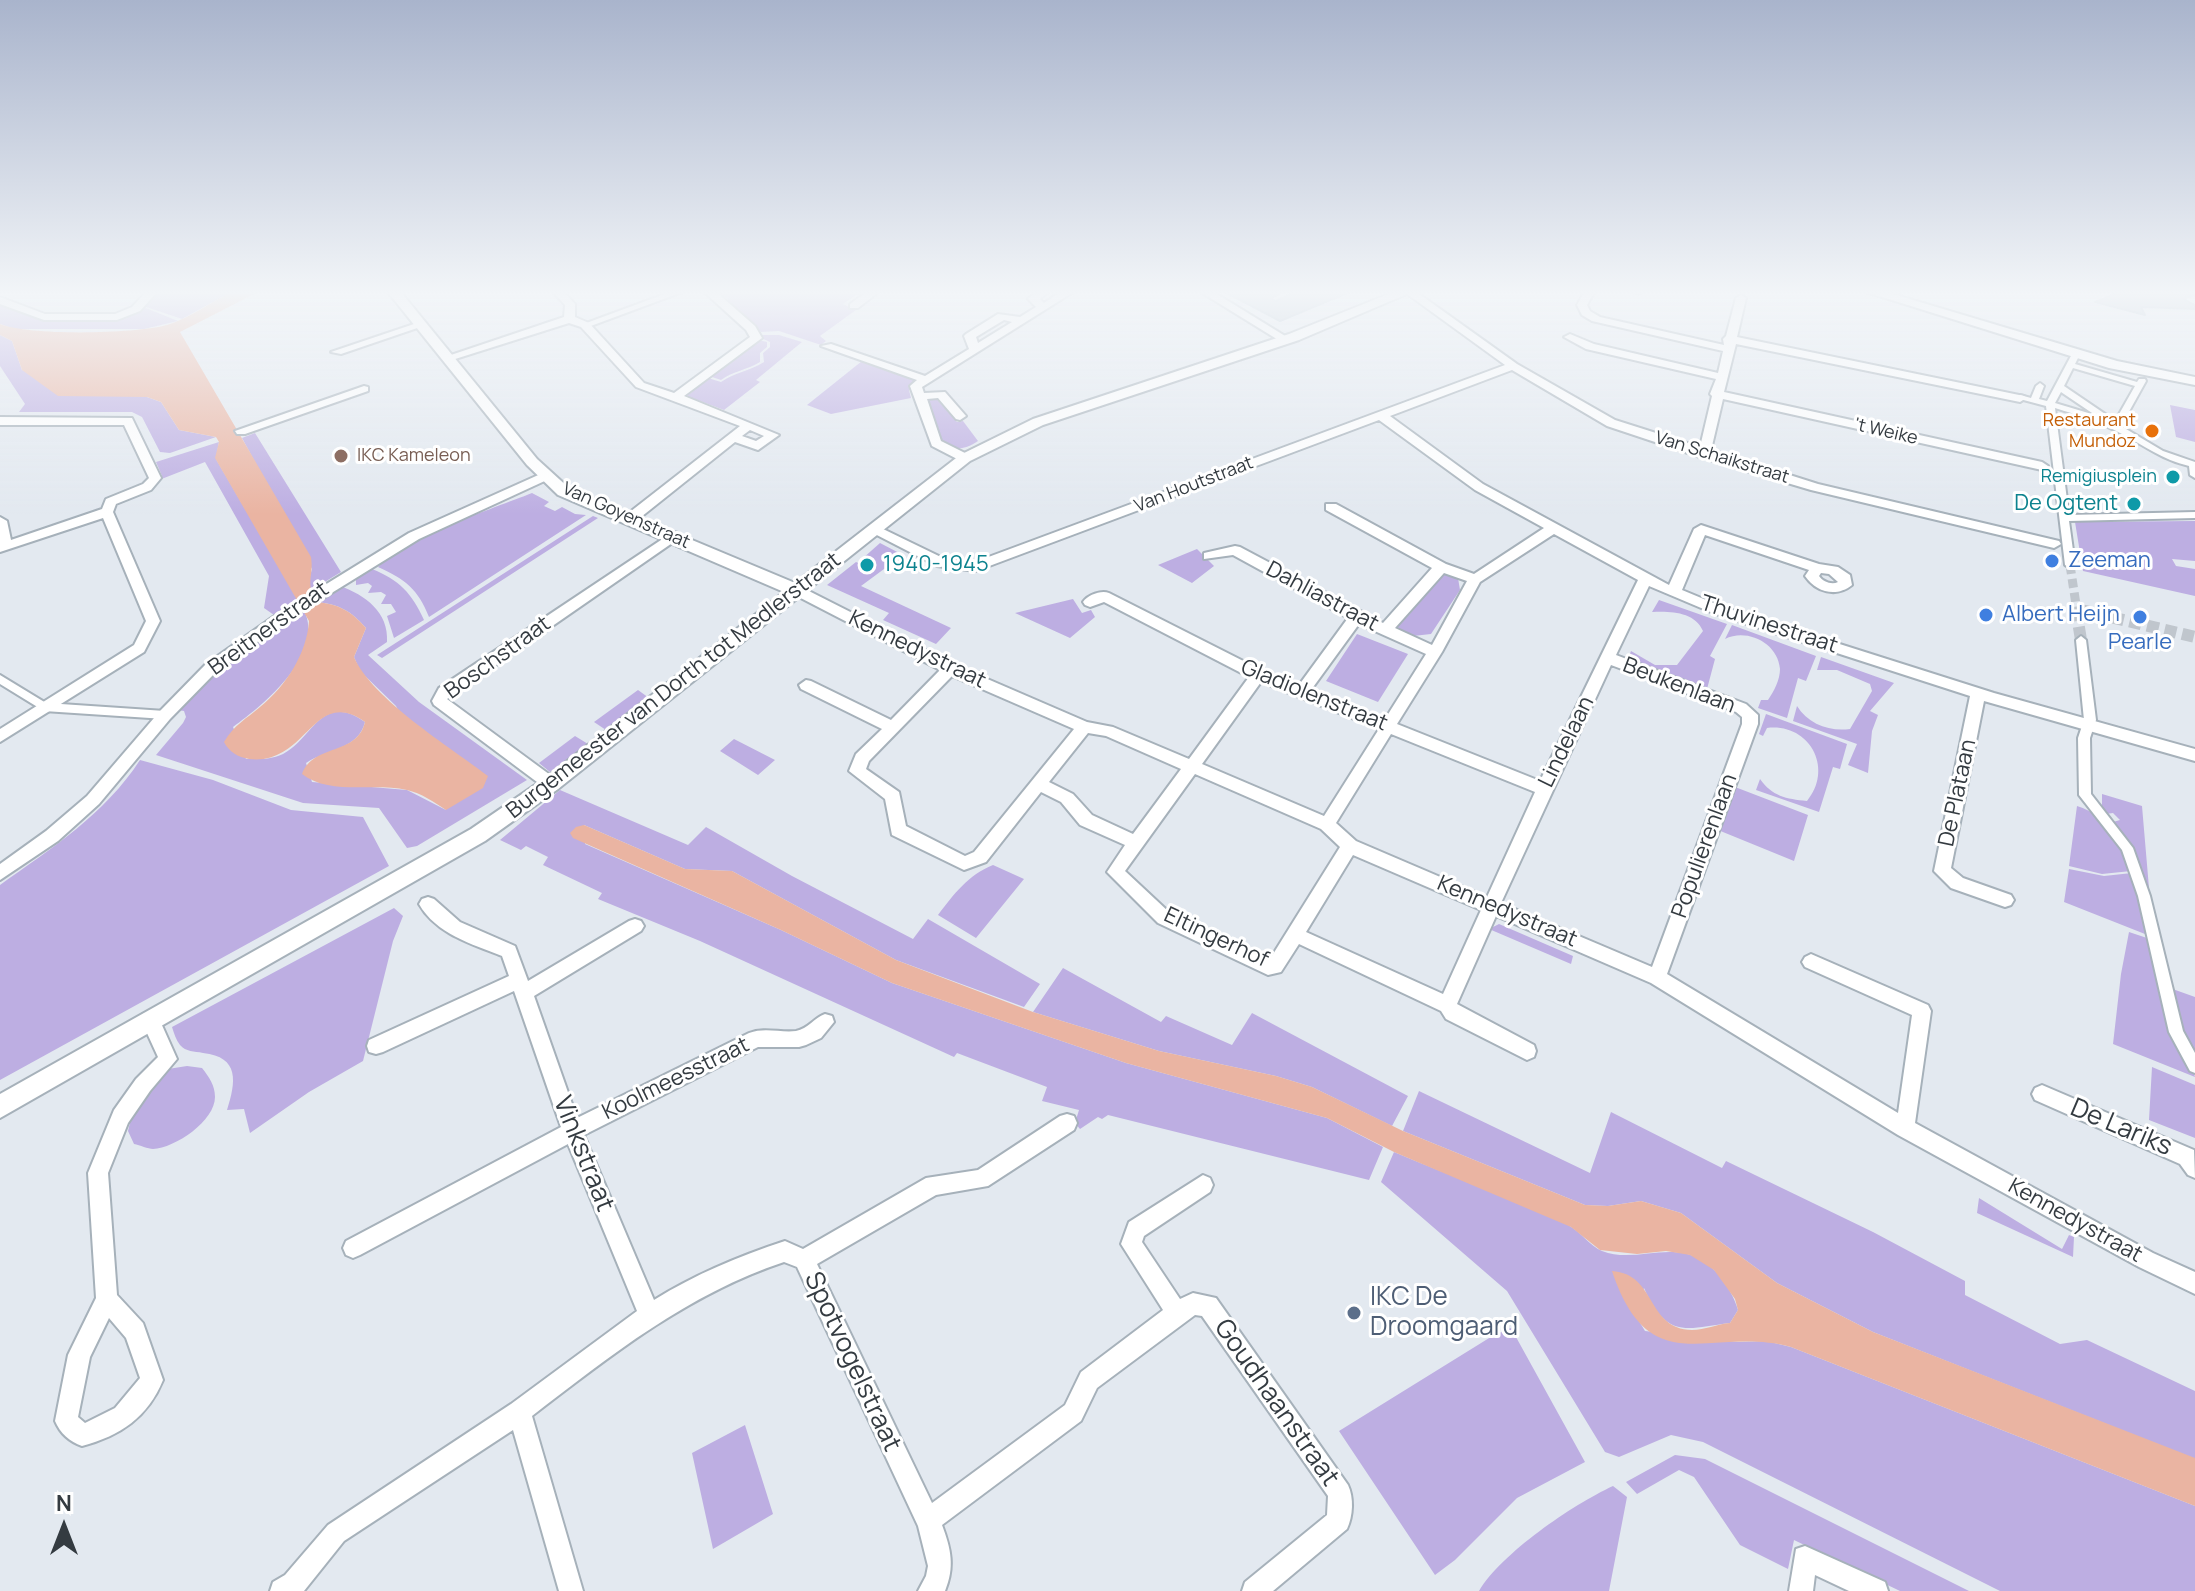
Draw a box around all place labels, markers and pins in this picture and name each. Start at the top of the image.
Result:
place label: Restaurant Mundoz [2043,410,2136,452]
marker: Restaurant Mundoz [2143,422,2161,440]
place label: IKC Kameleon [357,445,471,467]
marker: IKC Kameleon [332,447,350,465]
place label: Remigiusplein [2041,466,2157,488]
marker: Remigiusplein [2164,468,2182,486]
place label: De Ogtent [2014,491,2118,517]
marker: De Ogtent [2125,495,2143,513]
place label: Zeeman [2068,548,2151,574]
place label: 1940-1945 [883,552,989,578]
marker: Zeeman [2043,552,2061,570]
marker: 1940-1945 [858,556,876,574]
place label: Albert Heijn [2002,602,2120,628]
marker: Albert Heijn [1977,606,1995,624]
marker: Pearle [2131,608,2149,626]
place label: Pearle [2108,630,2172,656]
place label: IKC De Droomgaard [1370,1282,1518,1344]
marker: IKC De Droomgaard [1345,1304,1363,1322]

